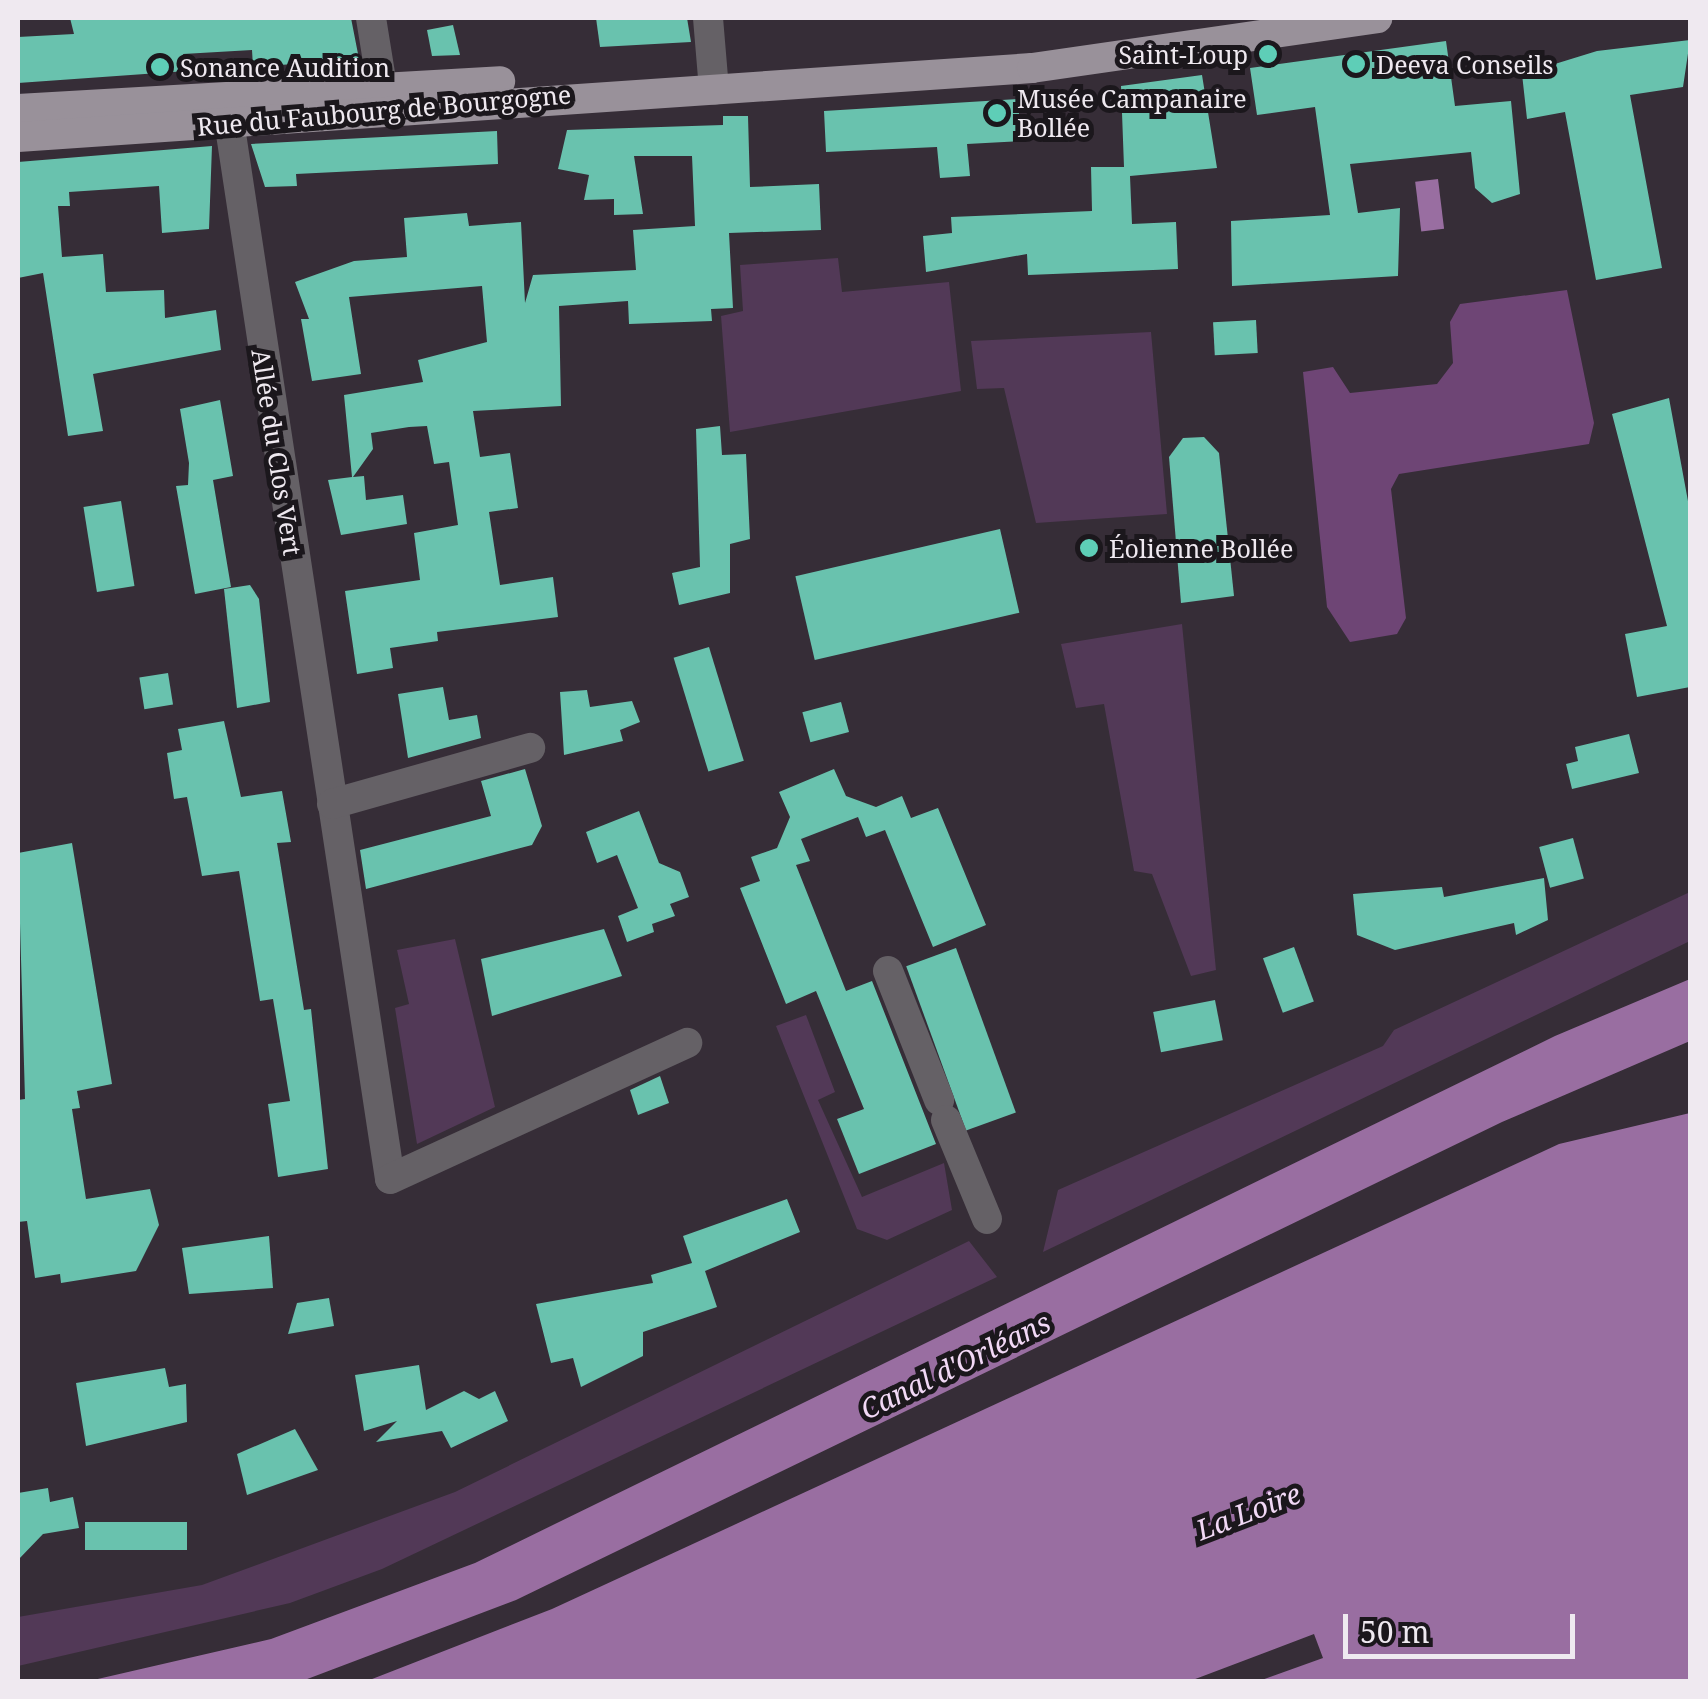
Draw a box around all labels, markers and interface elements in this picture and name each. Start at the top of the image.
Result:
place label: Saint-Loup [1118,39,1248,69]
marker: Saint-Loup [1257,43,1279,65]
place label: Deeva Conseils [1376,49,1554,79]
place label: Sonance Audition [180,52,390,82]
marker: Deeva Conseils [1345,53,1367,75]
marker: Sonance Audition [149,56,171,78]
street label: Rue du Faubourg de Bourgogne [196,79,572,141]
place label: Musée Campanaire Bollée [1017,84,1247,143]
marker: Musée Campanaire Bollée [986,102,1008,124]
street label: Allée du Clos Vert [246,347,308,557]
place label: Éolienne Bollée [1109,533,1293,563]
marker: Éolienne Bollée [1078,537,1100,559]
water label: Canal d'Orléans [855,1305,1055,1425]
water label: La Loire [1191,1476,1305,1546]
scale bar [1348,1594,1580,1656]
text: 50 m [1360,1611,1430,1652]

